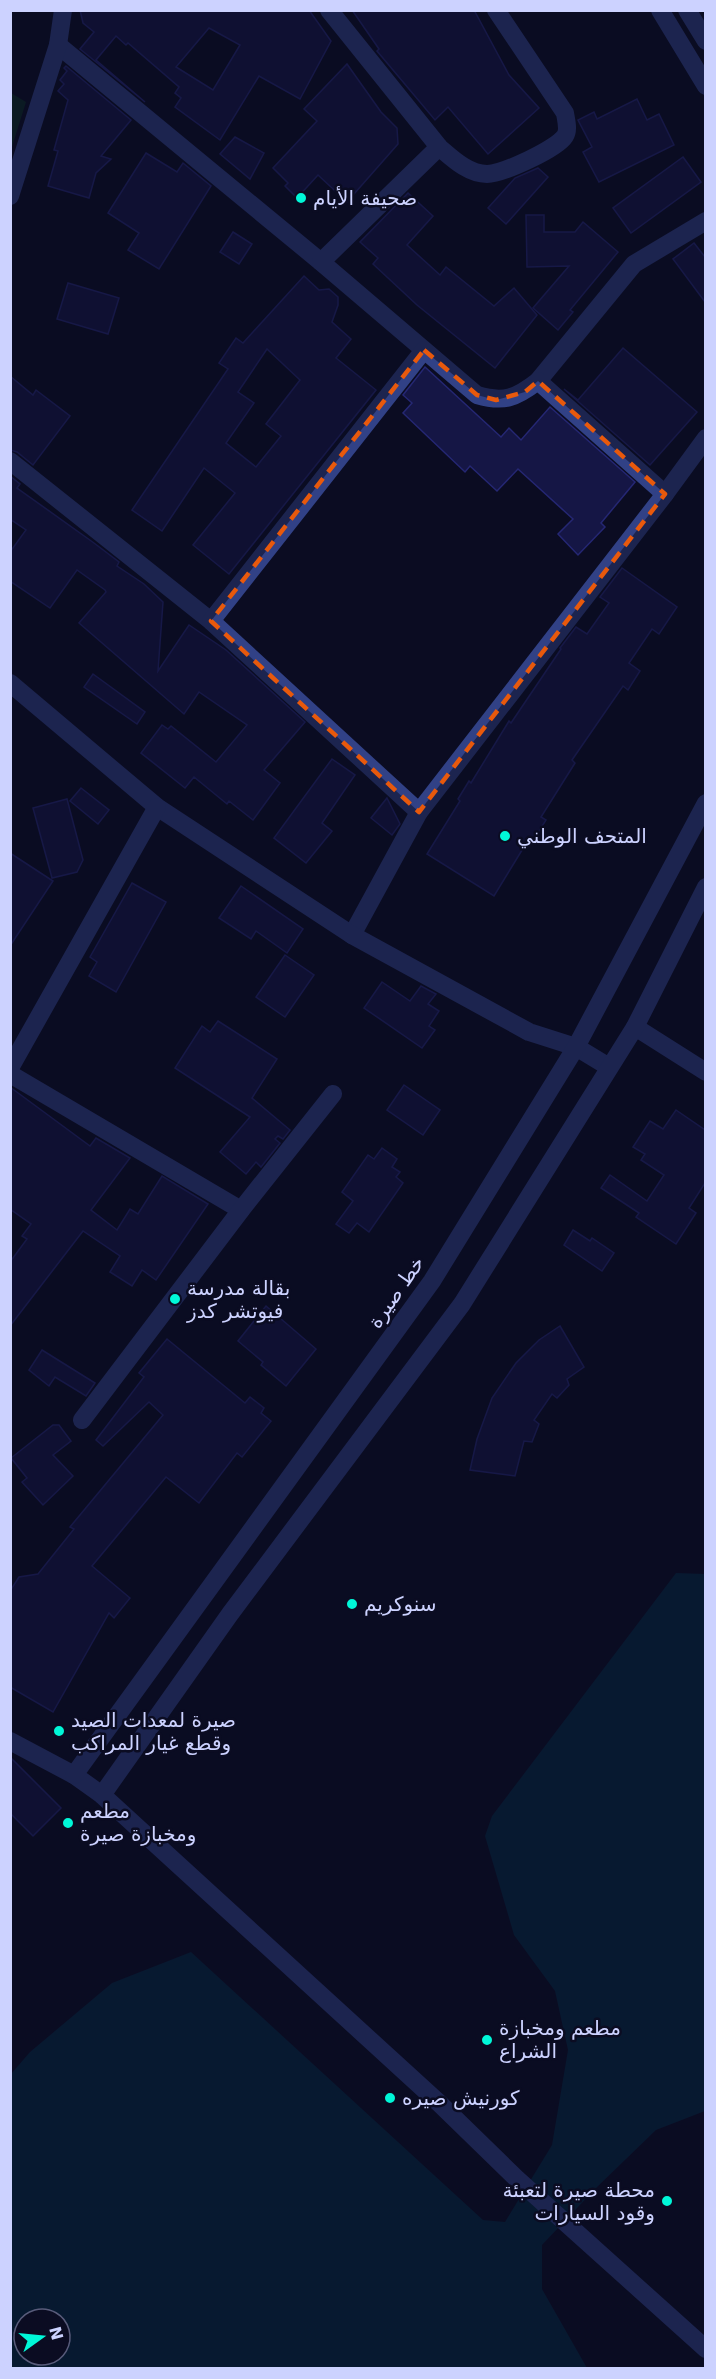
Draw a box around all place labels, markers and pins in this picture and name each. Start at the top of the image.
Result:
place label: صحيفة الأيام [313,186,417,210]
marker: صحيفة الأيام [294,191,308,205]
place label: المتحف الوطني [517,824,647,849]
marker: المتحف الوطني [498,829,512,843]
place label: بقالة مدرسة فيوتشر كدز [186,1276,290,1323]
marker: بقالة مدرسة فيوتشر كدز [168,1292,182,1306]
place label: سنوكريم [364,1592,437,1616]
marker: سنوكريم [345,1597,359,1611]
place label: صيرة لمعدات الصيد وقطع غيار المراكب [71,1708,236,1755]
marker: صيرة لمعدات الصيد وقطع غيار المراكب [52,1724,66,1738]
place label: مطعم ومخبازة صيرة [80,1799,196,1846]
marker: مطعم ومخبازة صيرة [61,1816,75,1830]
place label: مطعم ومخبازة الشراع [499,2016,621,2063]
marker: مطعم ومخبازة الشراع [480,2033,494,2047]
place label: كورنيش صيره [402,2086,520,2110]
marker: كورنيش صيره [383,2091,397,2105]
place label: محطة صيرة لتعبئة وقود السيارات [502,2178,655,2225]
marker: محطة صيرة لتعبئة وقود السيارات [660,2194,674,2208]

